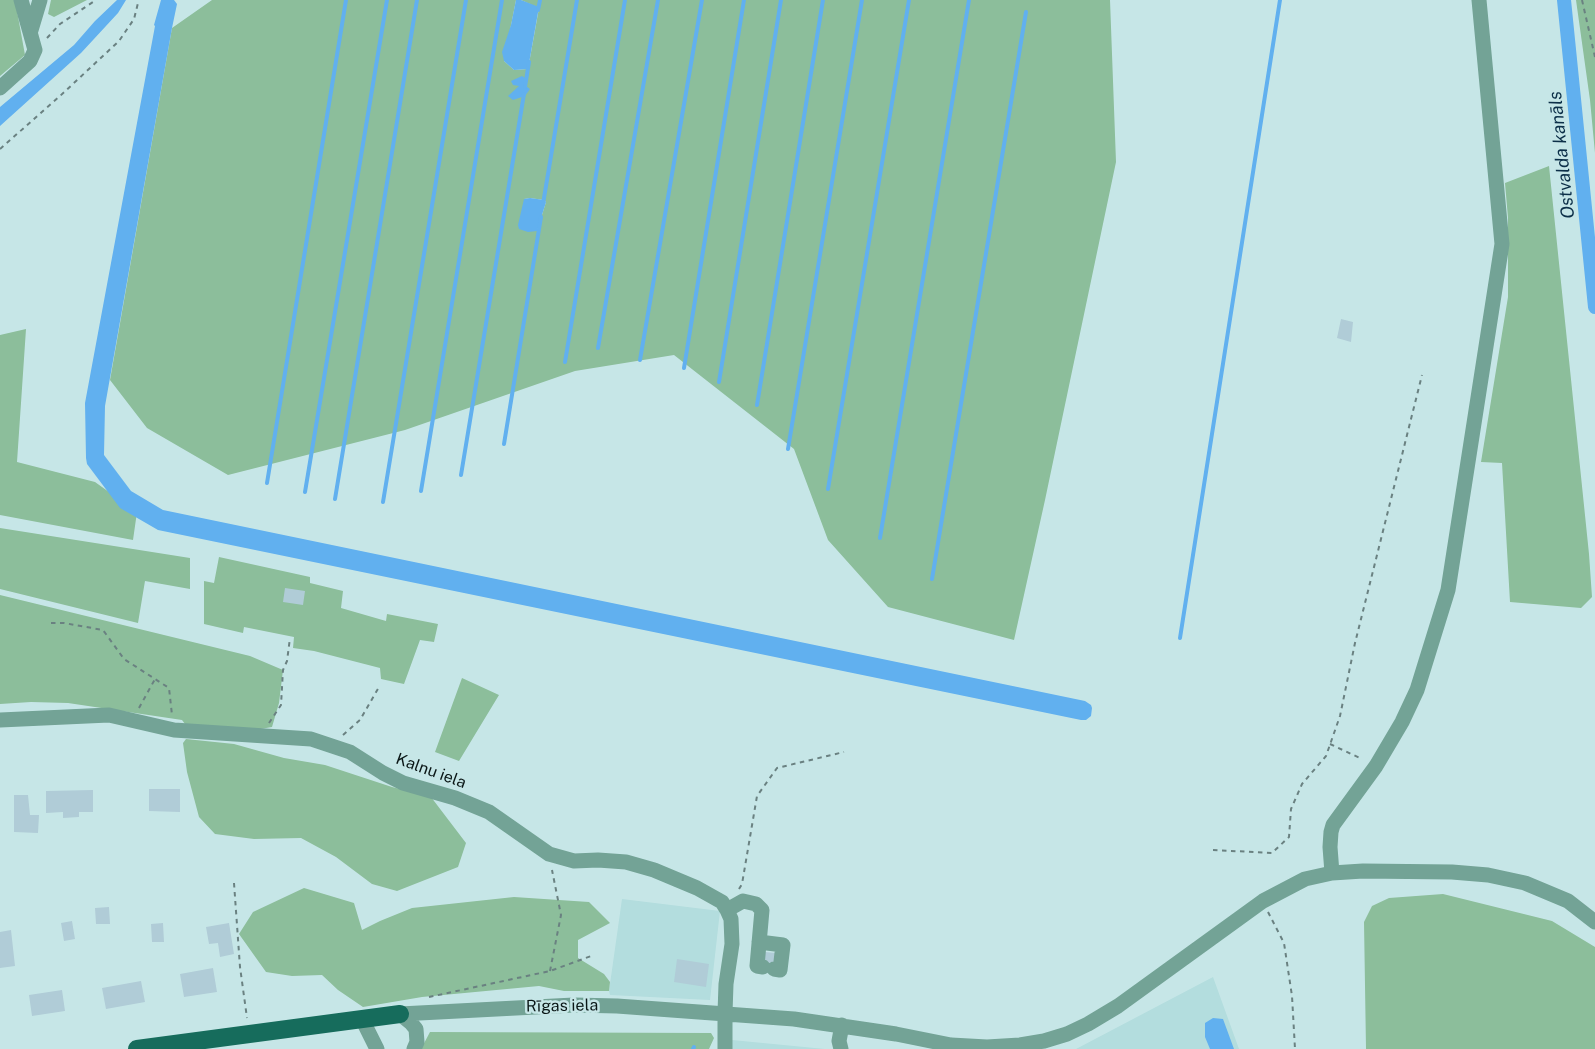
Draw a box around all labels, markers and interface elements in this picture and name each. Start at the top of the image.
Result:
water label: Ostvalda kanāls [1545,90,1579,220]
street label: Kalnu iela [393,749,469,793]
street label: Rīgas iela [526,996,598,1016]

